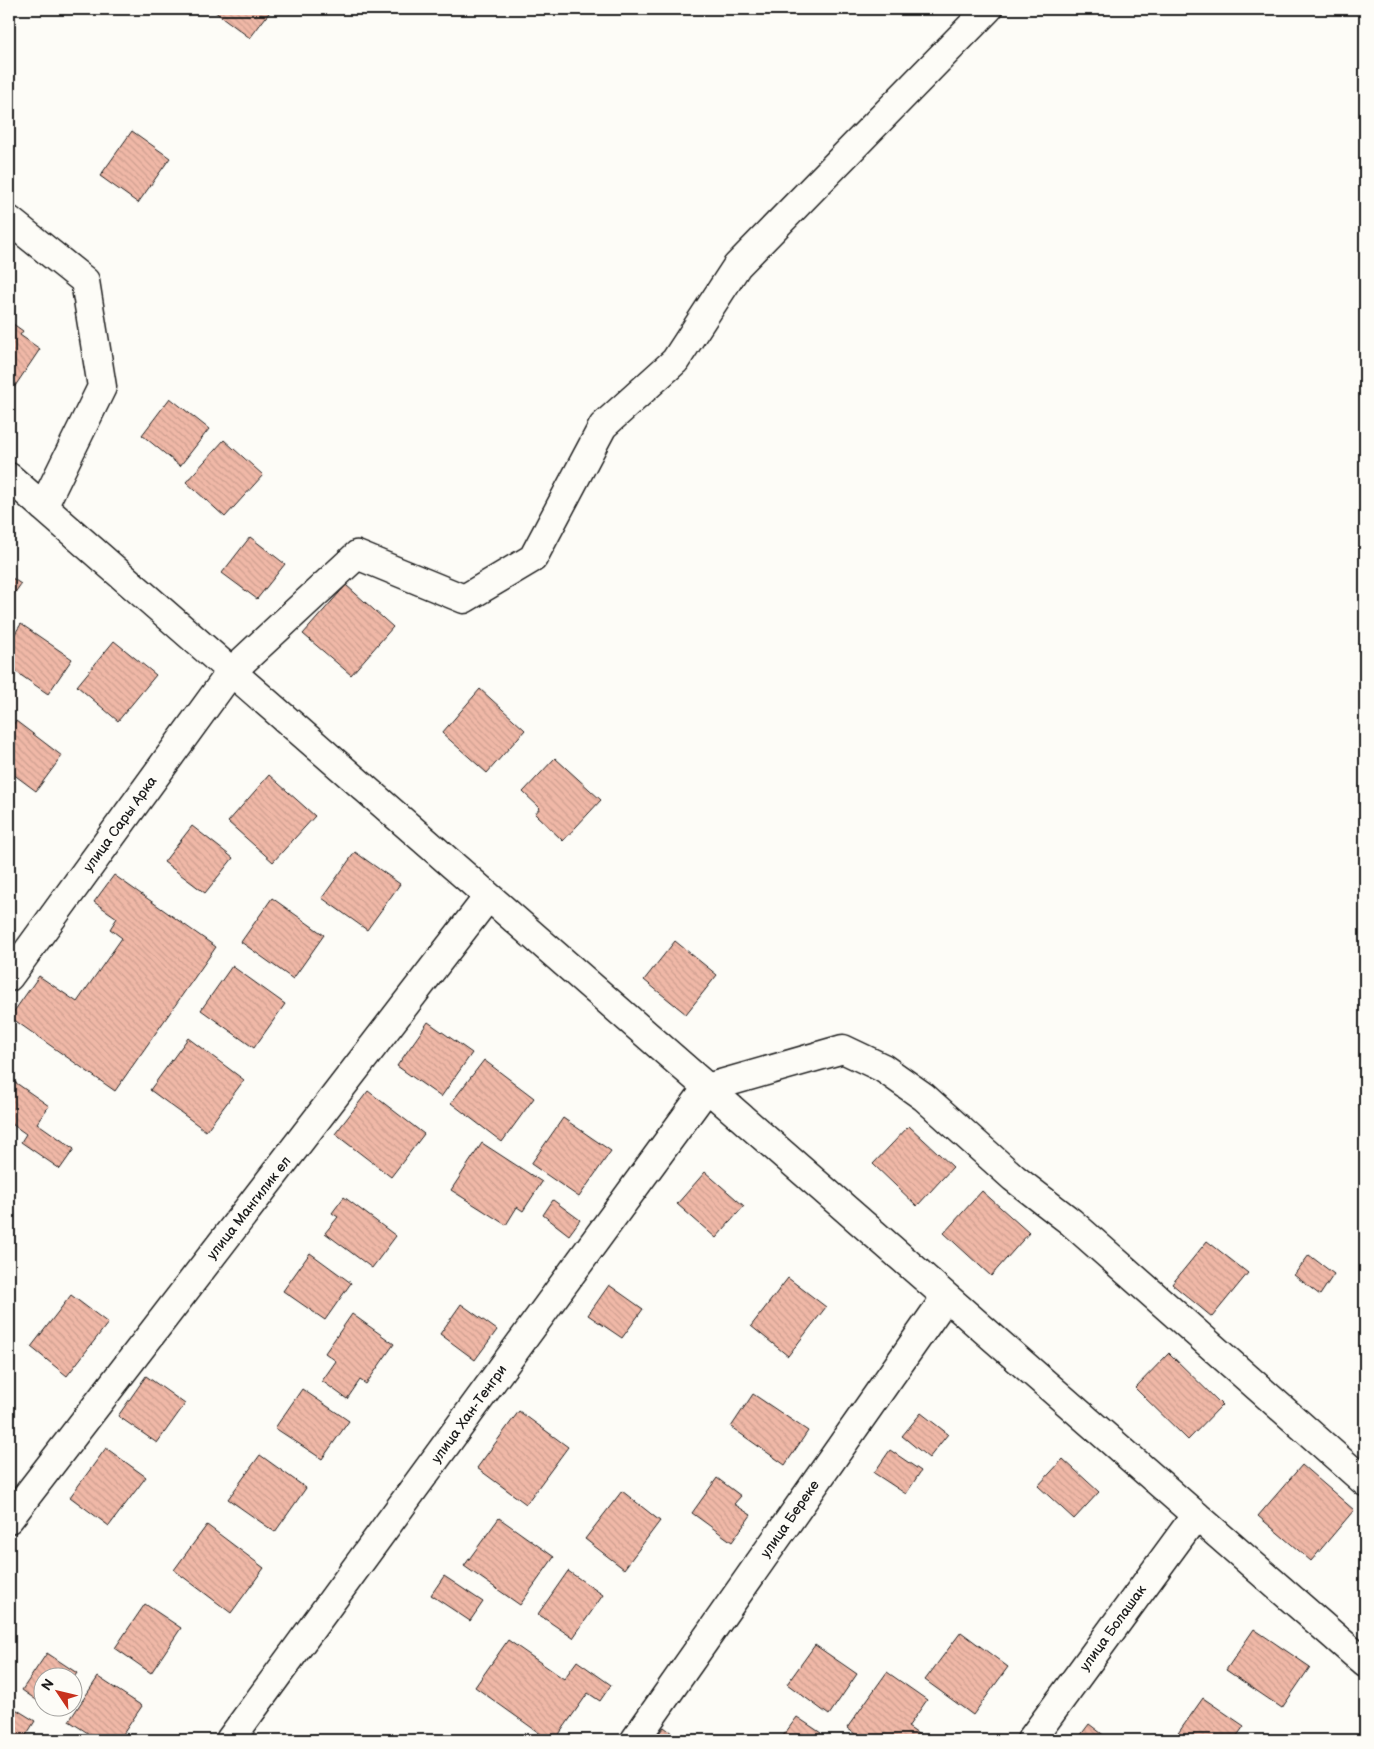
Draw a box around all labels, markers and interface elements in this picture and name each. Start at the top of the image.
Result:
street label: улица Сары Арка [80,772,161,875]
street label: улица Мангилик ел [203,1153,295,1263]
street label: улица Хан-Тенгри [428,1362,510,1466]
street label: улица Береке [757,1477,823,1561]
street label: улица Болашак [1076,1581,1150,1674]
north arrow [32,1666,82,1716]
text: N [38,1676,58,1694]

